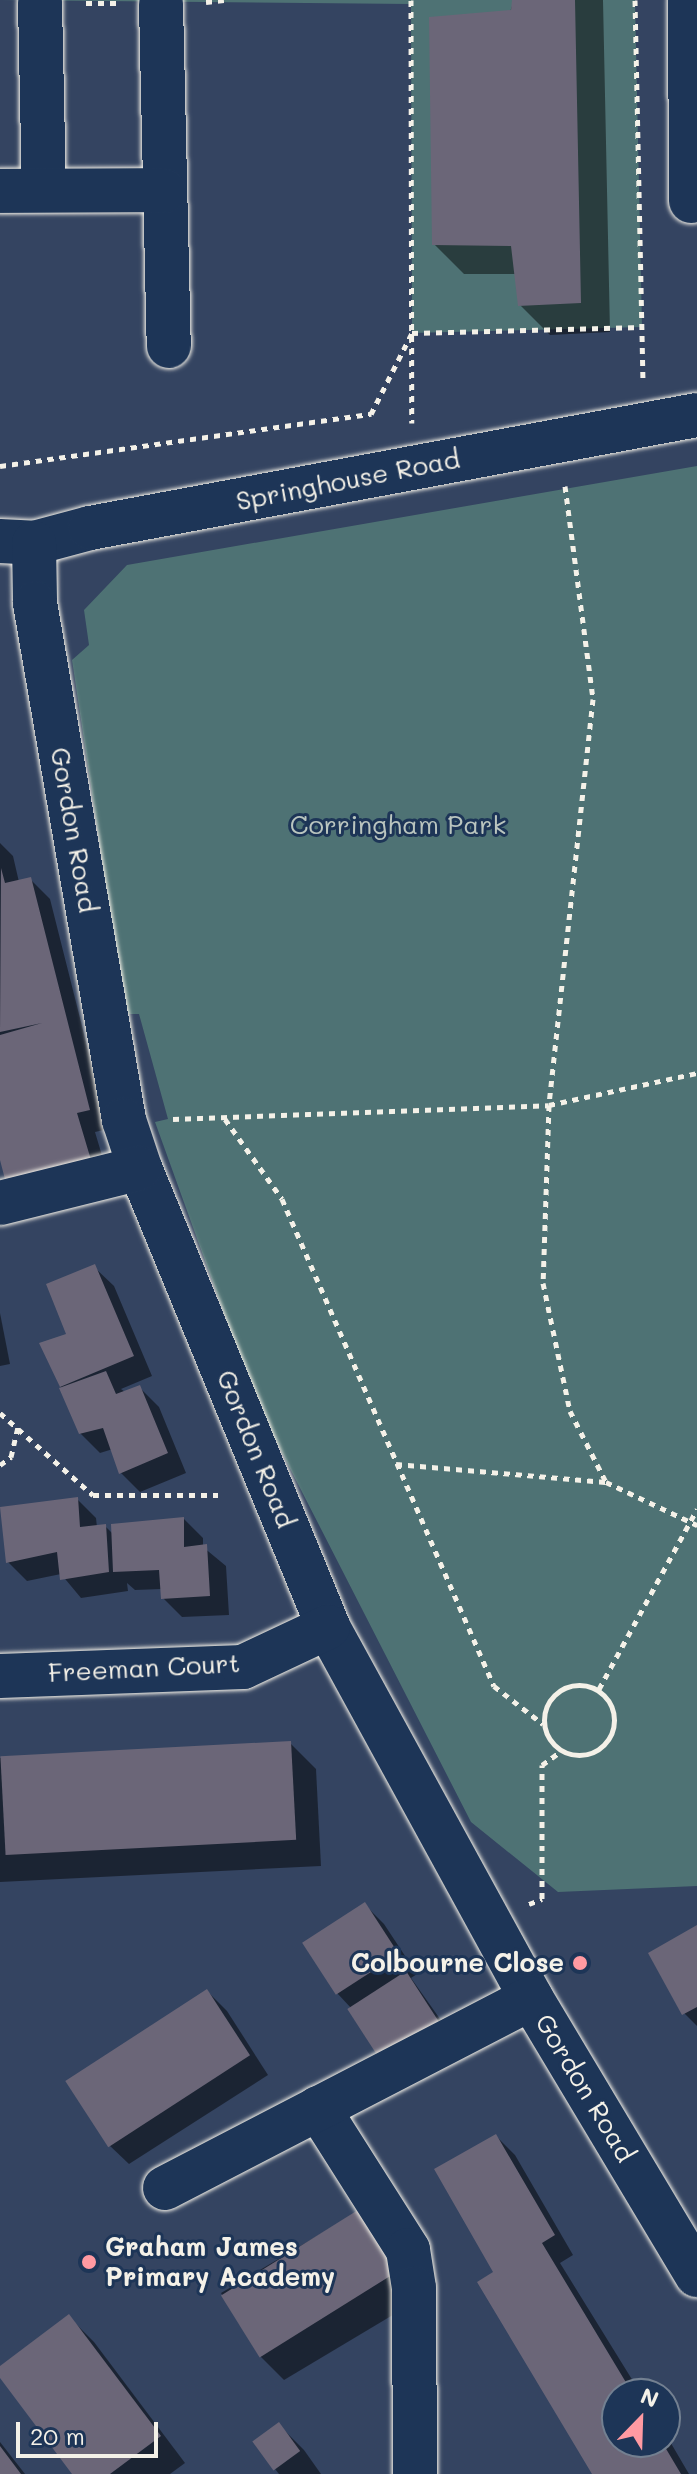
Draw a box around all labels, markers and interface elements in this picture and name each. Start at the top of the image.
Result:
street label: Springhouse Road [233,443,463,517]
street label: Gordon Road [44,745,104,915]
park label: Corringham Park [290,809,506,841]
street label: Gordon Road [210,1366,302,1532]
street label: Freeman Court [47,1647,241,1689]
place label: Colbourne Close [351,1947,564,1979]
marker: Colbourne Close [571,1954,589,1972]
street label: Gordon Road [529,2008,641,2168]
place label: Graham James Primary Academy [105,2231,335,2292]
marker: Graham James Primary Academy [80,2253,98,2271]
north arrow [601,2378,681,2458]
text: N [636,2381,663,2414]
scale bar [20,2406,162,2456]
text: 20 m [30,2420,85,2451]

